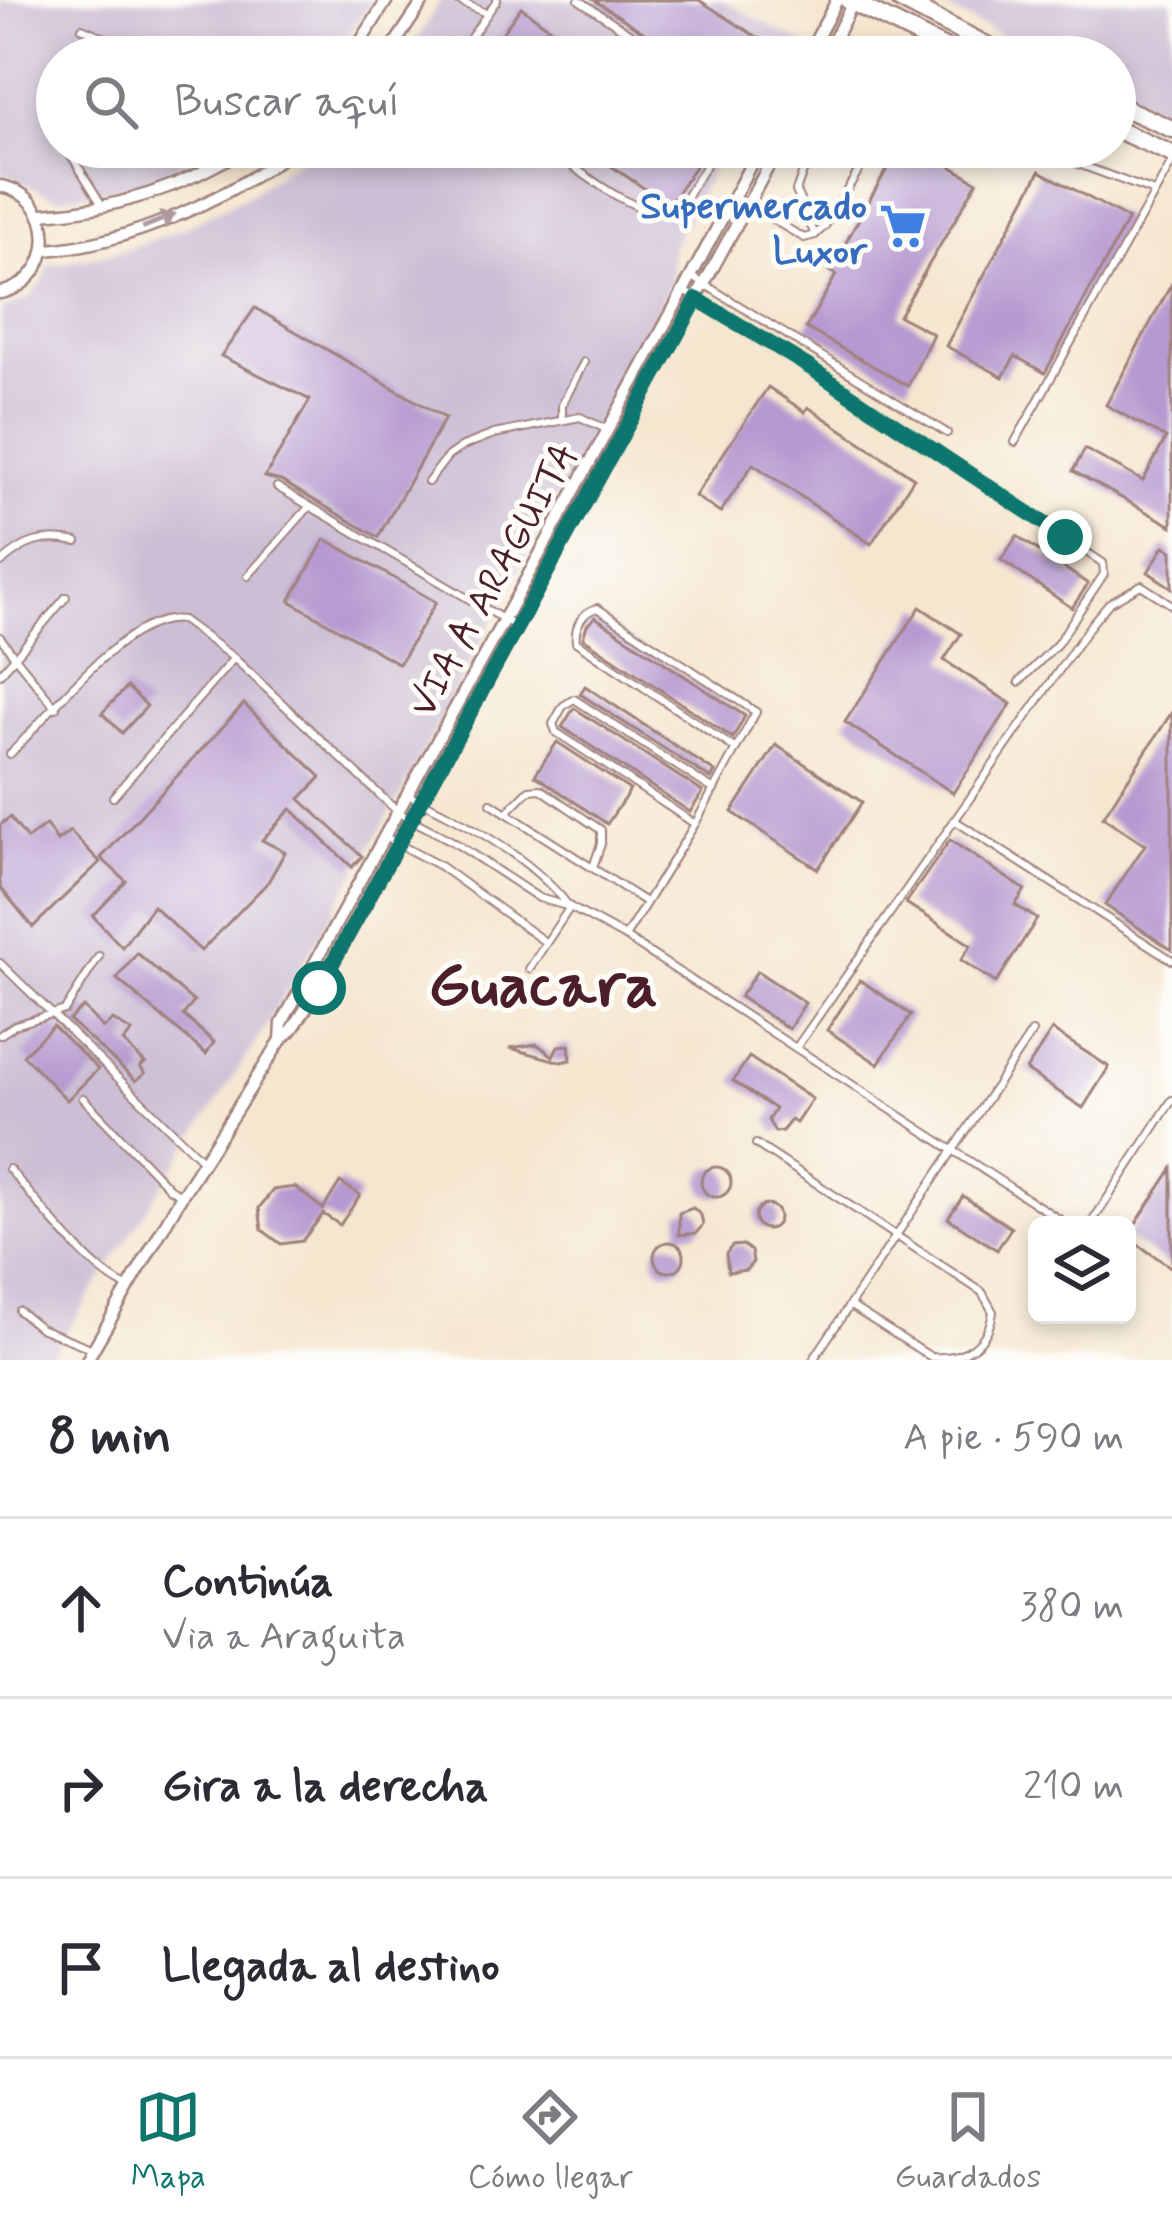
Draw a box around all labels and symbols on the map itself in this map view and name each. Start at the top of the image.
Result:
place label: Supermercado Luxor [640,182,868,278]
supermarket icon: Supermercado Luxor [878,201,928,251]
one-way arrow [141,211,177,230]
street label: VIA A ARAGUITA [399,435,592,727]
route end [1038,510,1092,564]
district label: Guacara [428,946,658,1029]
route start [292,961,346,1015]

